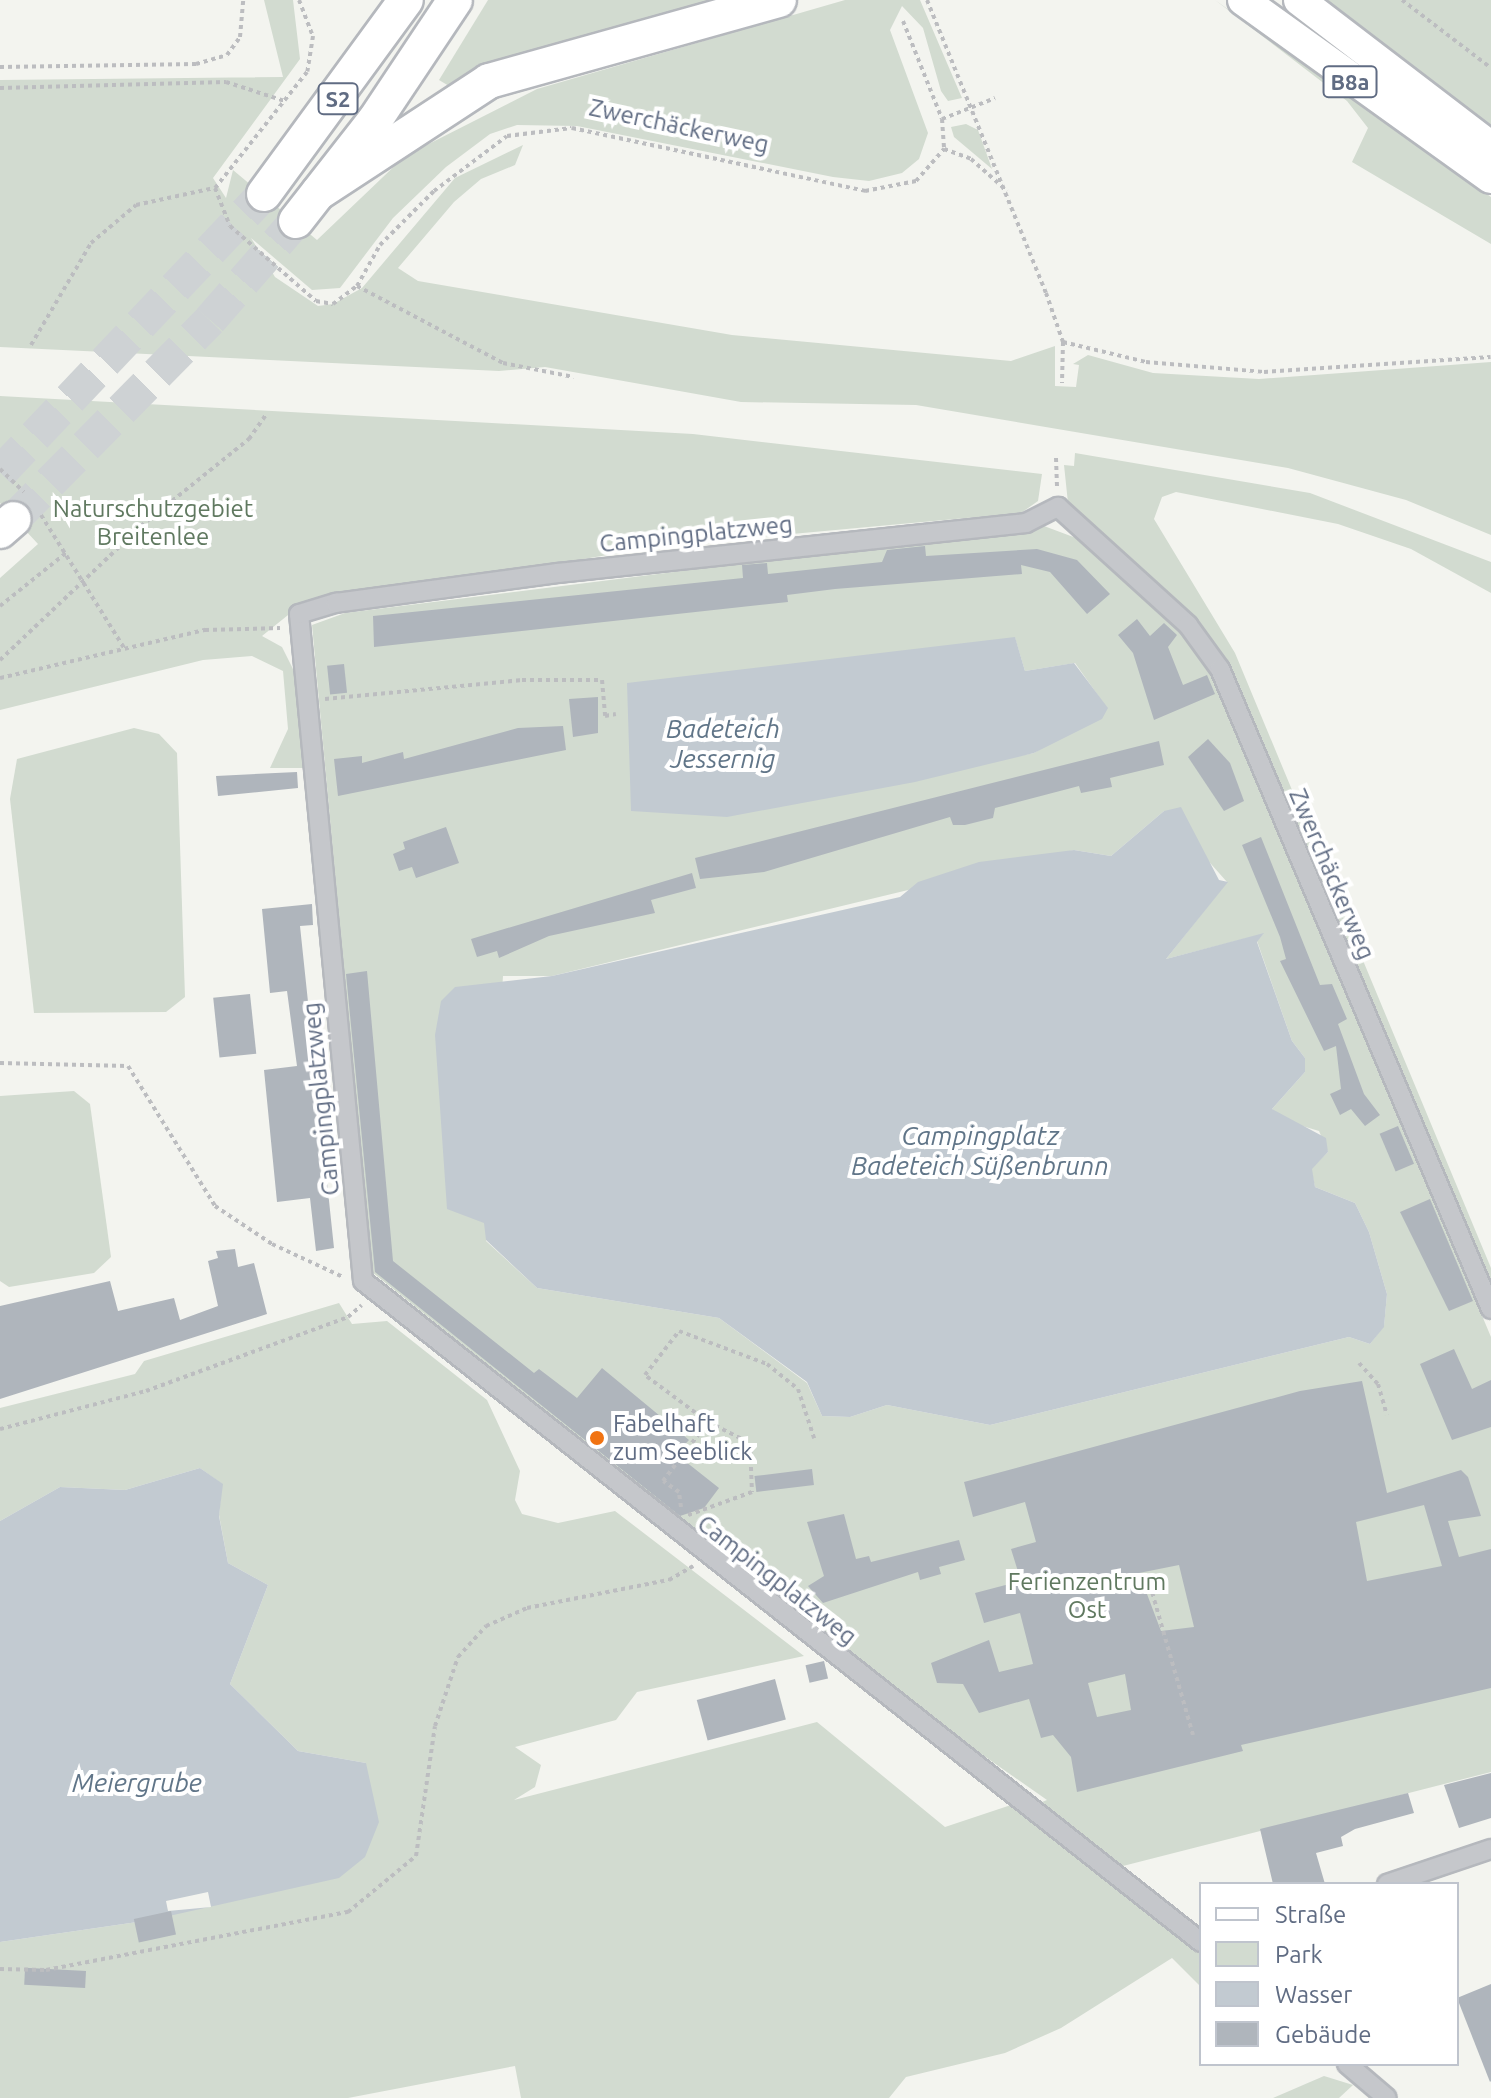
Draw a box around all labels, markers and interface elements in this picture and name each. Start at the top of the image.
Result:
road number: B8a [1322,64,1378,100]
road number: S2 [316,81,360,117]
street label: Zwerchäckerweg [587,93,771,159]
park label: Naturschutzgebiet Breitenlee [53,495,253,551]
street label: Campingplatzweg [598,510,794,558]
water label: Badeteich Jessernig [666,713,780,774]
street label: Zwerchäckerweg [1283,784,1381,964]
street label: Campingplatzweg [297,1001,345,1197]
water label: Campingplatz Badeteich Süßenbrunn [851,1120,1109,1182]
place label: Fabelhaft zum Seeblick [613,1410,752,1466]
marker: Fabelhaft zum Seeblick [588,1429,606,1447]
street label: Campingplatzweg [692,1509,862,1651]
park label: Ferienzentrum Ost [1008,1568,1166,1624]
water label: Meiergrube [72,1767,202,1799]
legend [1199,1882,1459,2066]
text: Straße [1275,1901,1346,1928]
text: Park [1275,1941,1323,1968]
text: Wasser [1275,1981,1352,2008]
text: Gebäude [1275,2021,1372,2048]

